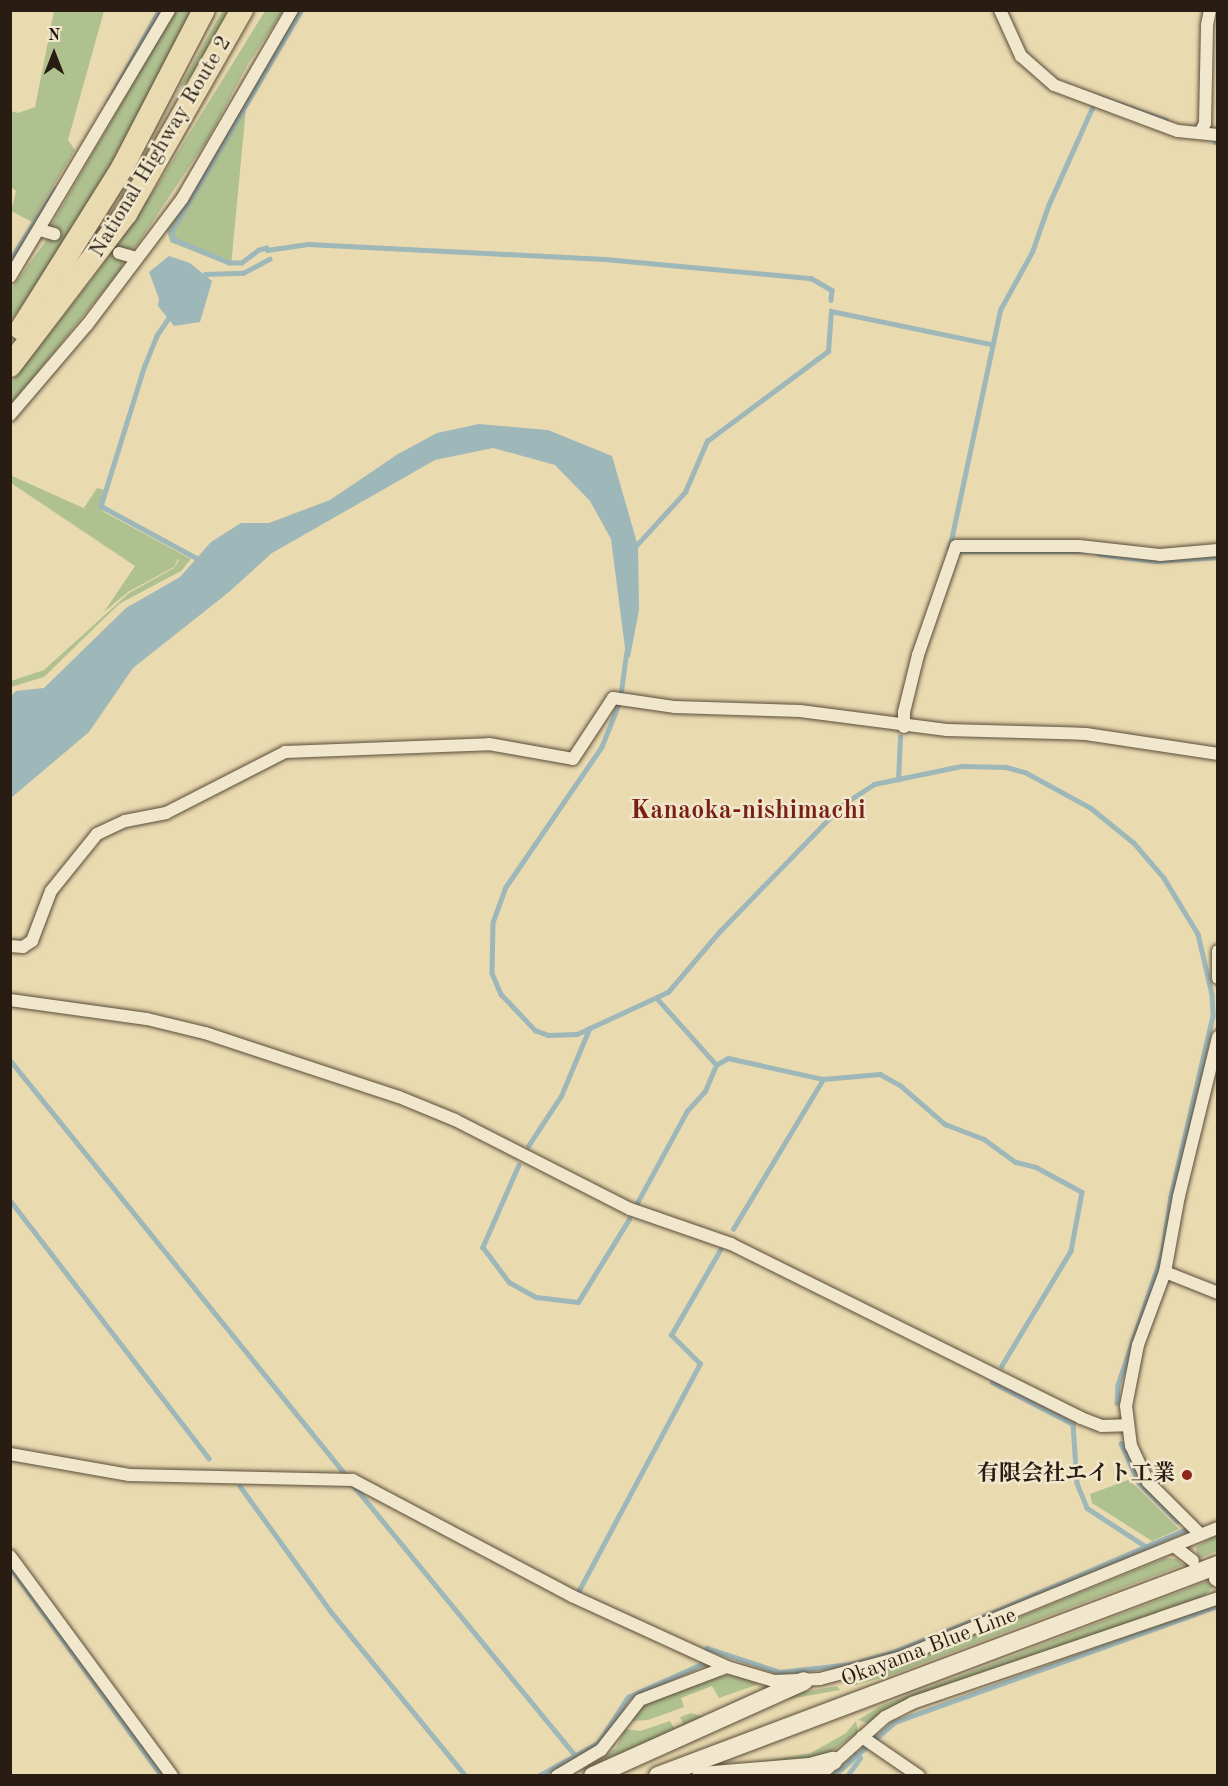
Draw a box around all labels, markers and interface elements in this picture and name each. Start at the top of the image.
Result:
north arrow [24,24,84,84]
text: N [48,28,60,44]
street label: National Highway Route 2 [84,31,238,263]
district label: Kanaoka-nishimachi [630,796,866,828]
place label: 有限会社エイト工業 [977,1462,1175,1488]
marker: 有限会社エイト工業 [1180,1468,1194,1482]
street label: Okayama Blue Line [838,1602,1020,1694]

